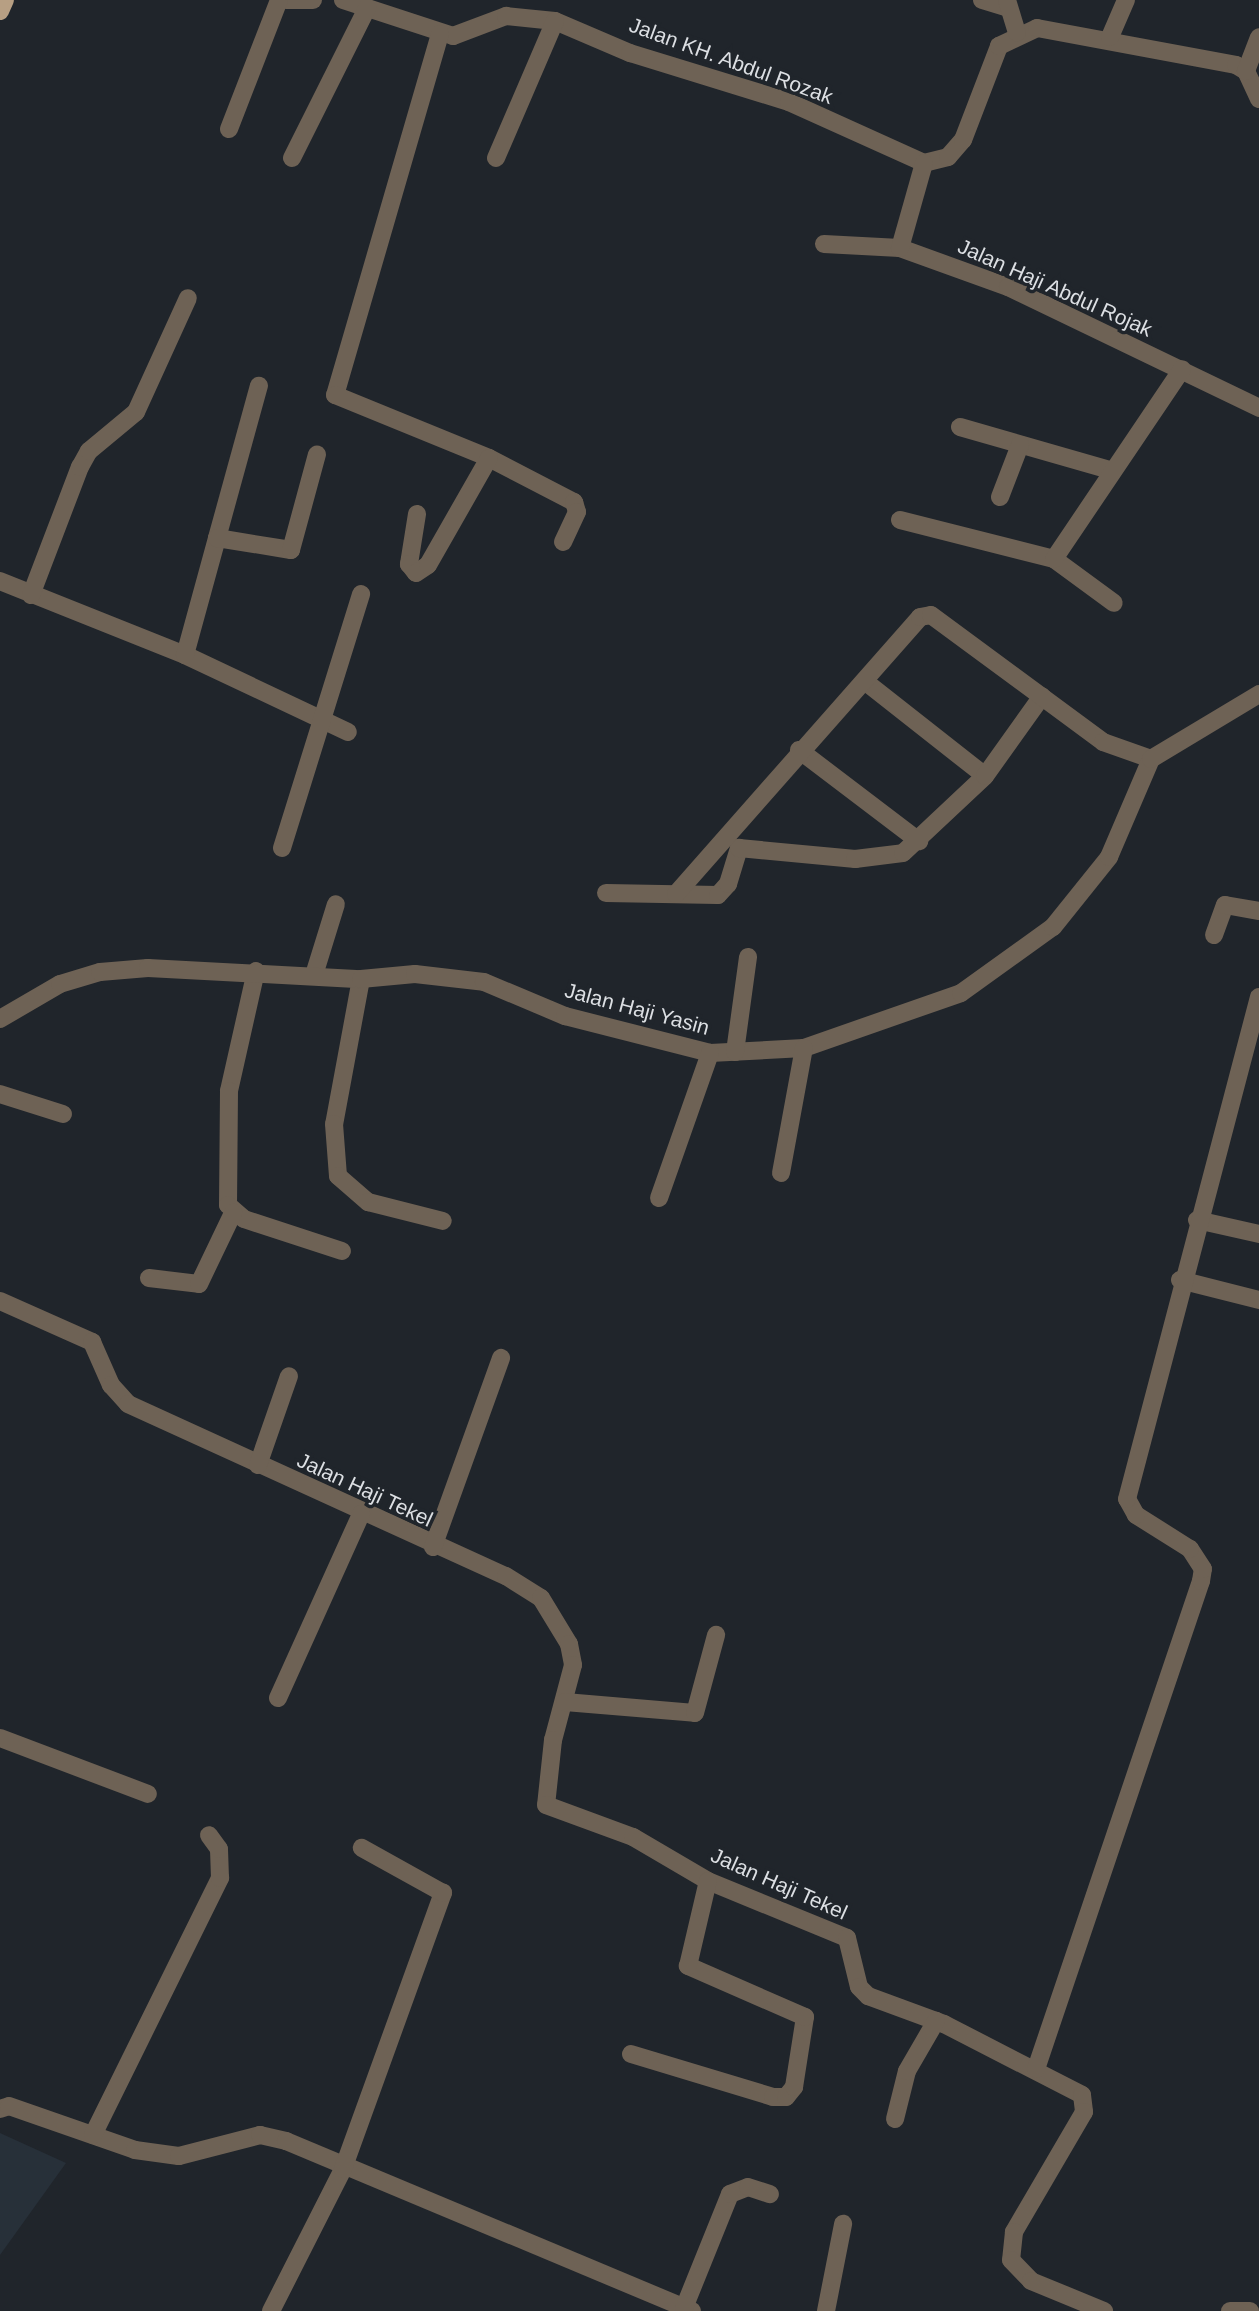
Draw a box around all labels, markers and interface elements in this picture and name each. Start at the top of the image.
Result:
street label: Jalan KH. Abdul Rozak [625,12,837,110]
street label: Jalan Haji Abdul Rojak [953,234,1157,342]
street label: Jalan Haji Yasin [562,978,712,1040]
street label: Jalan Haji Tekel [293,1448,437,1532]
street label: Jalan Haji Tekel [707,1843,851,1925]

